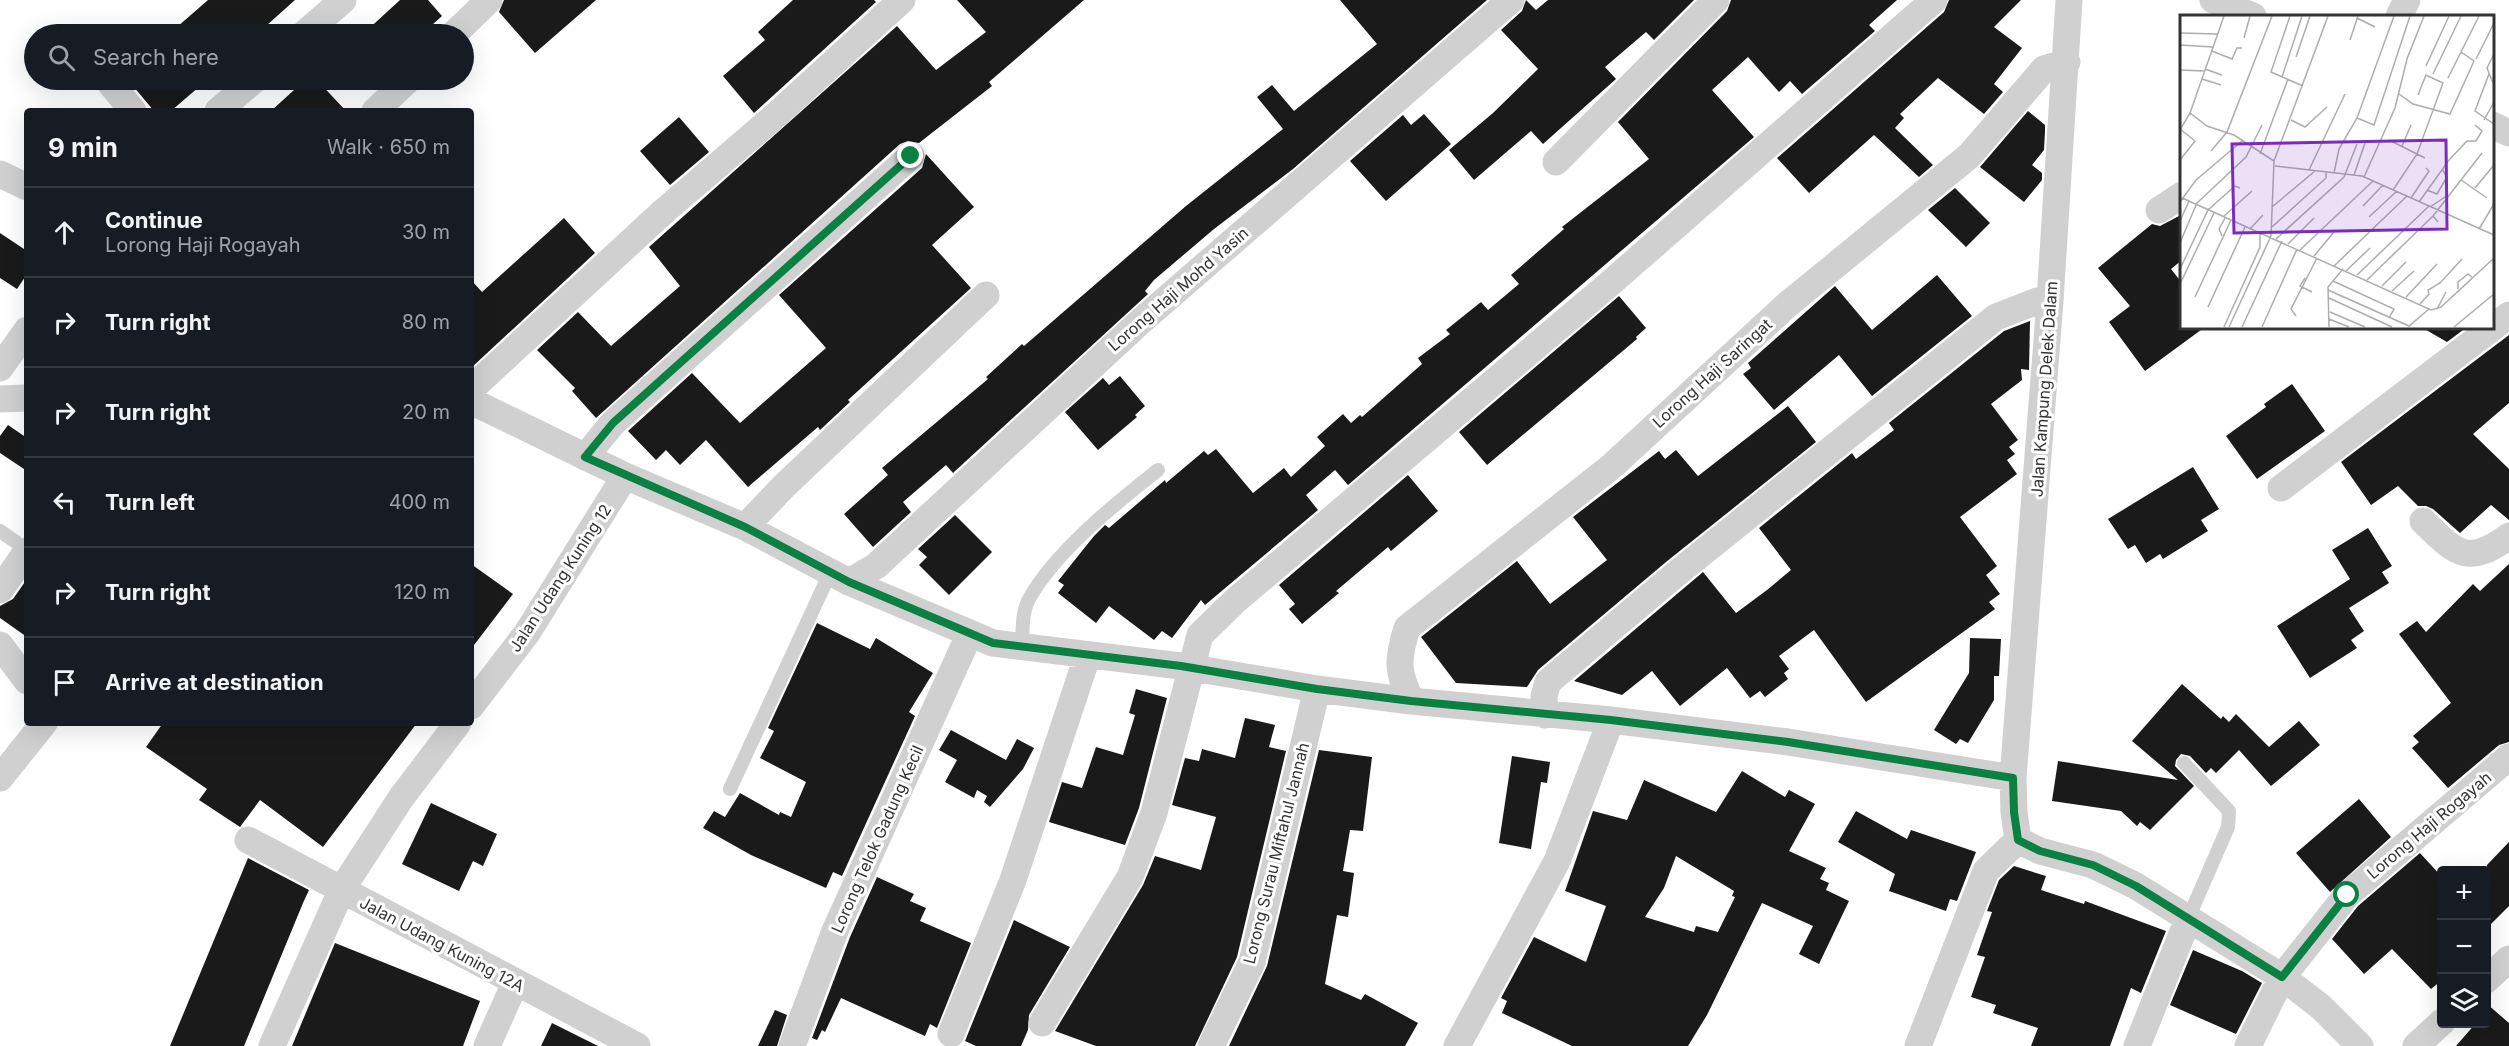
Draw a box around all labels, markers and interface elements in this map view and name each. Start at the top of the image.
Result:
inset map [2180,15,2494,328]
search box [24,24,474,90]
icon: search [45,41,78,74]
text: Search here [93,44,219,70]
text: 9 min [48,132,118,163]
text: Walk · 650 m [327,135,450,159]
route end [897,142,923,168]
text: Continue [105,207,203,233]
icon: ahead [48,216,81,249]
text: 30 m [402,220,450,244]
street label: Lorong Haji Mohd Yasin [1104,223,1252,355]
text: Lorong Haji Rogayah [105,233,301,257]
street label: Jalan Kampung Delek Dalam [2026,280,2062,498]
icon: right [48,306,81,339]
text: Turn right [105,309,211,335]
text: 80 m [402,310,450,334]
street label: Lorong Haji Saringat [1648,314,1776,432]
icon: right [48,396,81,429]
text: Turn right [105,399,211,425]
text: 20 m [402,400,450,424]
icon: left [48,486,81,519]
text: Turn left [105,489,195,515]
text: 400 m [389,490,450,514]
street label: Jalan Udang Kuning 12 [505,500,615,656]
icon: right [48,576,81,609]
text: Turn right [105,579,211,605]
text: 120 m [394,580,450,604]
icon: arrive [48,666,81,699]
text: Arrive at destination [105,669,324,695]
street label: Lorong Surau Miftahul Jannah [1239,740,1313,966]
street label: Lorong Telok Gadung Kecil [827,742,927,936]
street label: Lorong Haji Rogayah [2363,767,2495,883]
map controls [2437,866,2491,1028]
button: + [2437,866,2491,920]
route start [2333,881,2359,907]
street label: Jalan Udang Kuning 12A [356,892,528,996]
button: − [2437,920,2491,974]
button: layers [2437,974,2491,1028]

